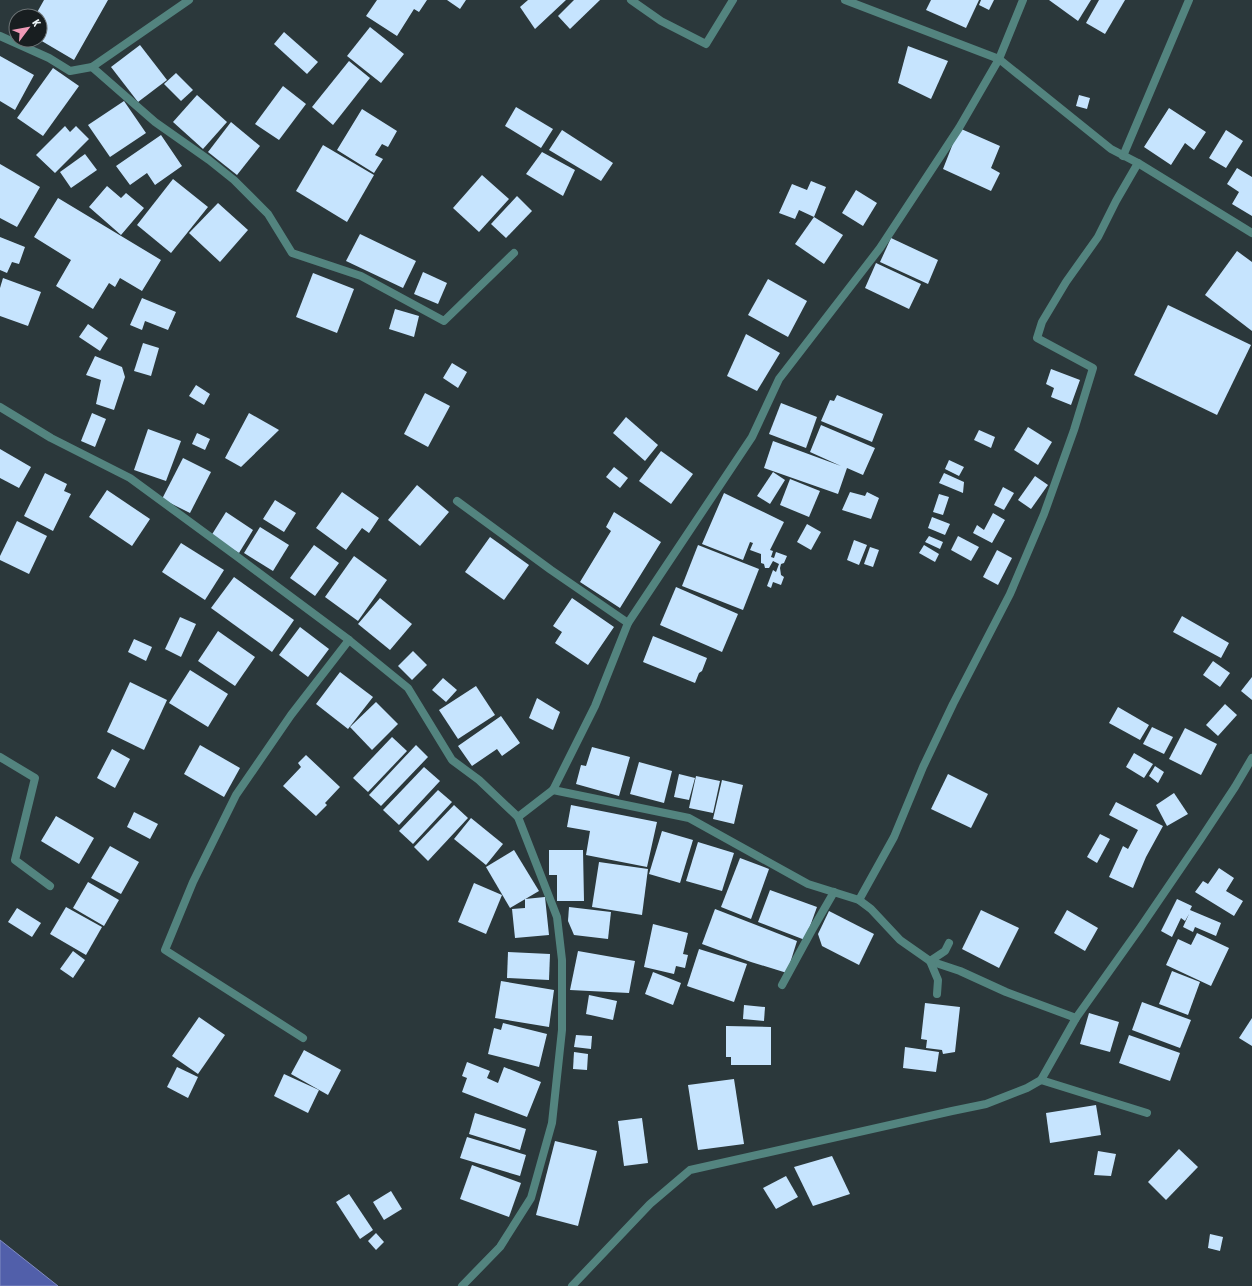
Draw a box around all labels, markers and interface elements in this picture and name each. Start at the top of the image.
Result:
north arrow [8,8,48,48]
text: K [30,17,43,29]

